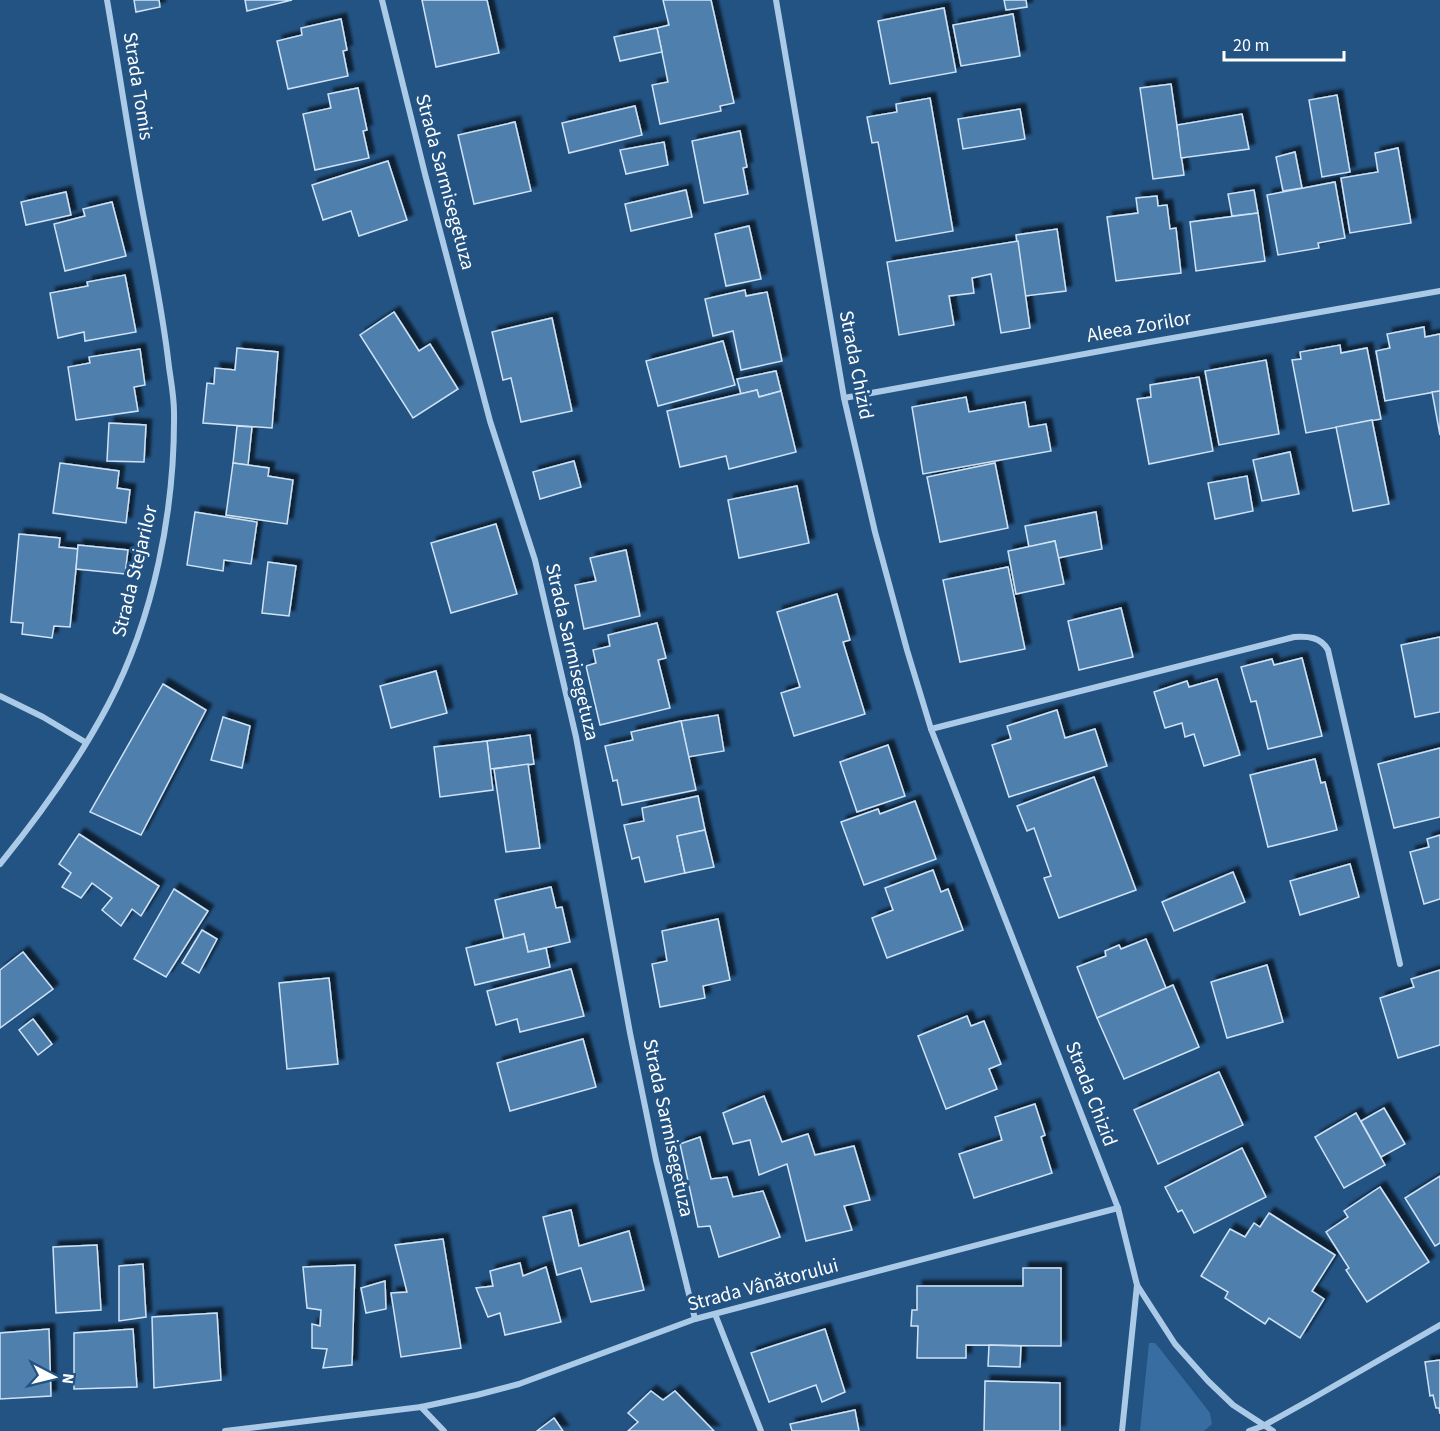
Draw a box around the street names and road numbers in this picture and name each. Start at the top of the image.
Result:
street label: Strada Tomis [116,30,160,142]
street label: Strada Sarmisegetuza [408,91,482,273]
street label: Aleea Zorilor [1085,304,1193,350]
street label: Strada Chizid [832,308,880,422]
street label: Strada Stejarilor [105,502,165,640]
street label: Strada Sarmisegetuza [538,561,606,743]
street label: Strada Sarmisegetuza [635,1036,701,1220]
street label: Strada Chizid [1058,1037,1124,1151]
street label: Strada Vânătorului [684,1251,842,1319]

